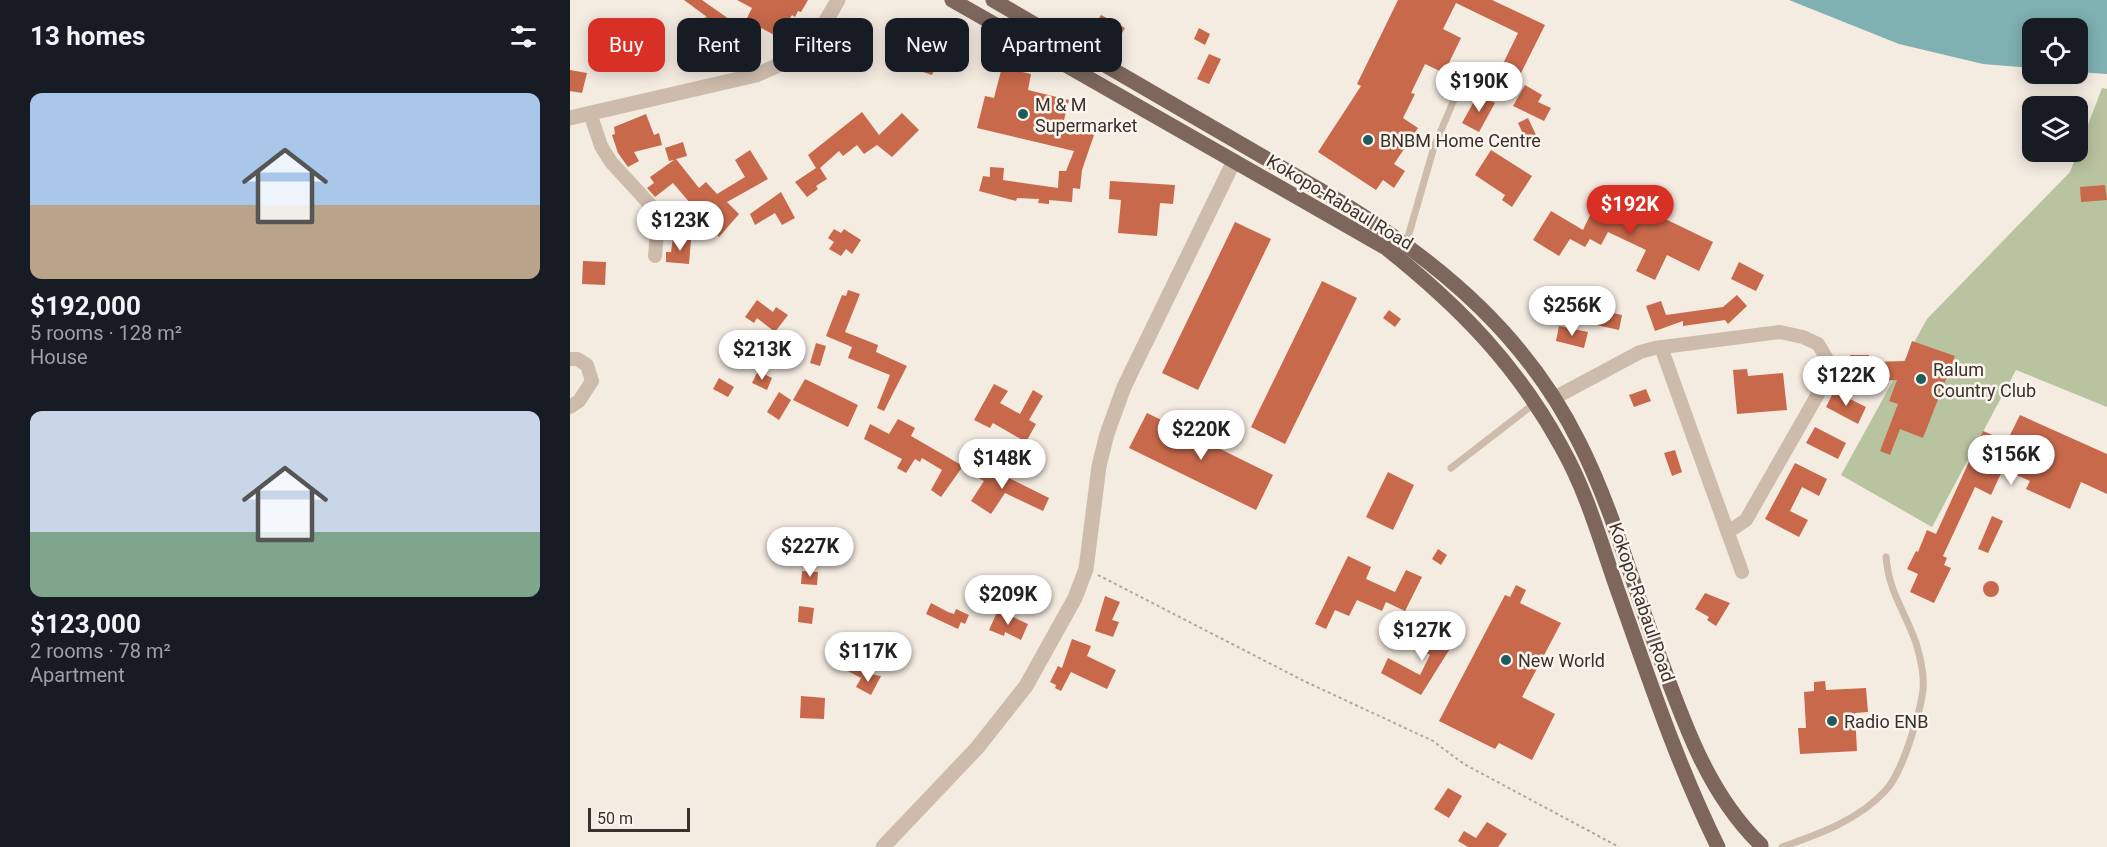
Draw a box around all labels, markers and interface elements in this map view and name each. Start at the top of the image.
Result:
chip: Buy [588,18,665,72]
chip: Rent [677,18,761,72]
chip: Filters [773,18,873,72]
chip: New [885,18,969,72]
chip: Apartment [981,18,1122,72]
map controls [2022,18,2088,162]
button: locate [2022,18,2088,84]
icon: filters [507,20,540,53]
text: 13 homes [30,21,145,51]
pin: $190K [1437,62,1521,113]
text: $190K [1450,69,1508,93]
place label: M & M Supermarket [1035,94,1138,136]
button: layers [2022,96,2088,162]
marker: M & M Supermarket [1016,107,1030,121]
place label: BNBM Home Centre [1380,130,1541,151]
icon: home [231,132,339,240]
marker: BNBM Home Centre [1361,133,1375,147]
street label: Kokopo-Rabaul Road [1263,150,1417,254]
pin: $192K [1588,185,1672,236]
text: $192K [1601,192,1659,216]
pin: $123K [638,201,722,252]
text: $123K [651,208,709,232]
pin: $256K [1530,286,1614,337]
text: $192,000 [30,291,141,321]
text: $256K [1543,293,1601,317]
text: 5 rooms · 128 m² [30,321,182,345]
pin: $213K [720,330,804,381]
text: $213K [733,337,791,361]
text: House [30,345,88,369]
pin: $122K [1804,356,1888,407]
place label: Ralum Country Club [1933,359,2036,401]
text: $122K [1817,363,1875,387]
marker: Ralum Country Club [1914,372,1928,386]
pin: $220K [1159,410,1243,461]
text: $220K [1172,417,1230,441]
pin: $156K [1969,435,2053,486]
pin: $148K [960,439,1044,490]
text: $156K [1982,442,2040,466]
text: $148K [973,446,1031,470]
icon: home [231,450,339,558]
street label: Kokopo-Rabaul Road [1605,520,1679,684]
pin: $227K [768,527,852,578]
text: $227K [781,534,839,558]
pin: $209K [966,575,1050,626]
text: $209K [979,582,1037,606]
text: $123,000 [30,609,141,639]
pin: $127K [1380,611,1464,662]
text: $127K [1393,618,1451,642]
pin: $117K [826,632,910,683]
text: 2 rooms · 78 m² [30,639,171,663]
text: $117K [839,639,897,663]
place label: New World [1518,650,1605,671]
marker: New World [1499,653,1513,667]
text: Apartment [30,663,125,687]
place label: Radio ENB [1844,711,1928,732]
marker: Radio ENB [1825,714,1839,728]
scale bar [588,805,690,832]
text: 50 m [597,809,633,828]

